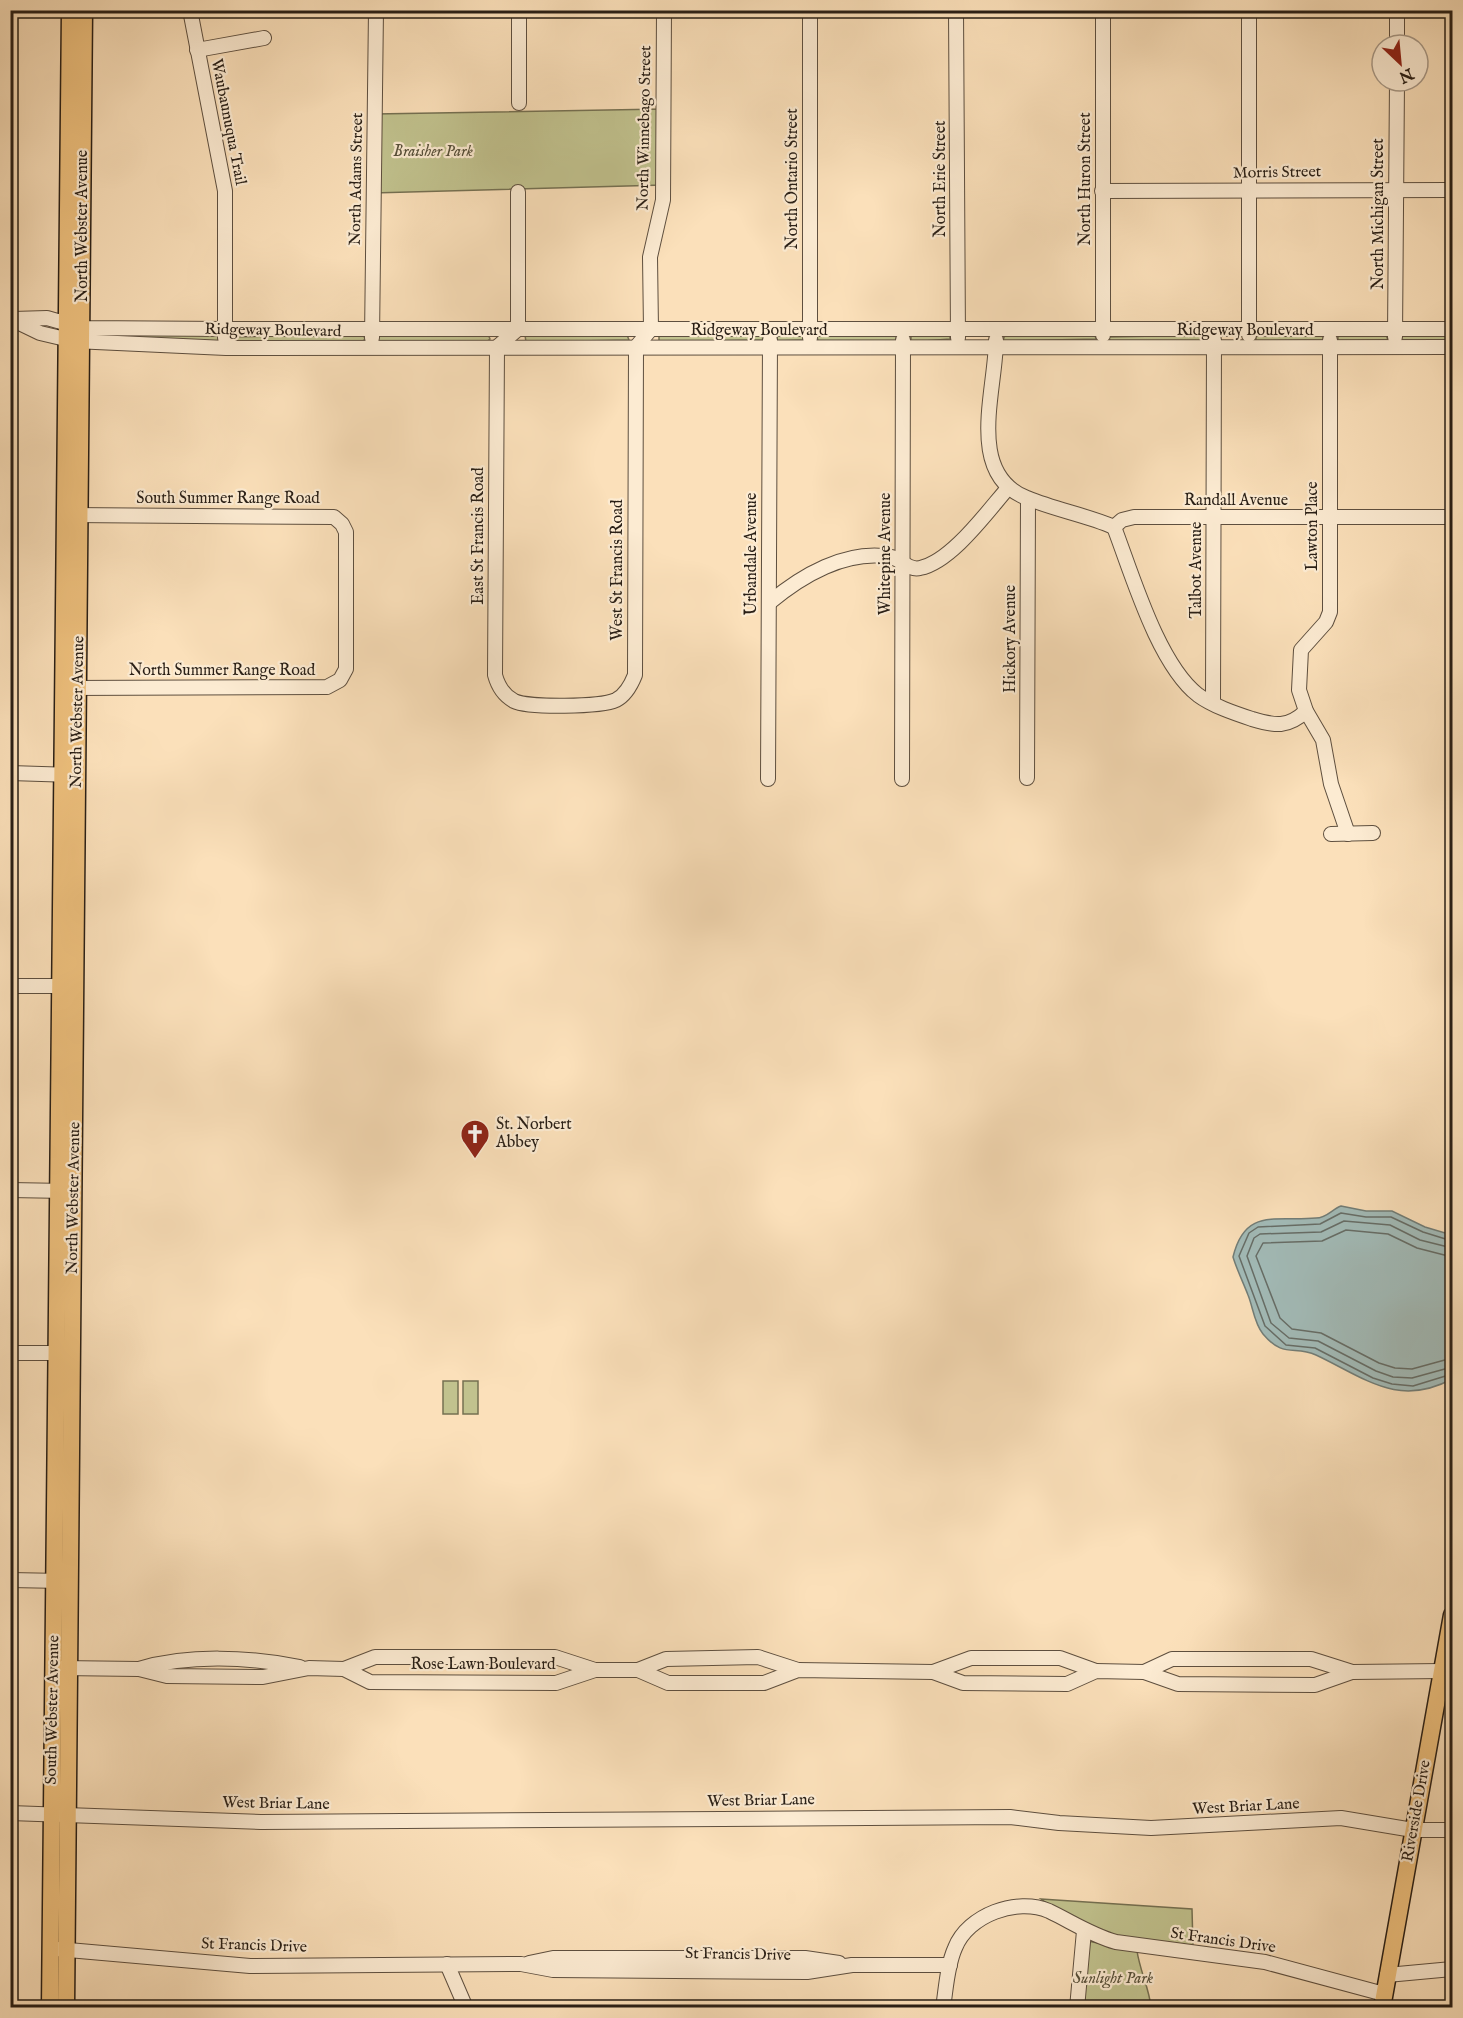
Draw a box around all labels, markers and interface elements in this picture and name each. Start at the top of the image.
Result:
north arrow [1370,33,1430,93]
street label: North Winnebago Street [634,45,656,211]
street label: Waubaunuqua Trail [206,57,250,188]
text: N [1395,62,1417,87]
street label: North Ontario Street [783,108,803,250]
street label: North Adams Street [346,112,368,246]
street label: North Huron Street [1076,112,1096,246]
street label: North Erie Street [931,120,951,238]
street label: North Michigan Street [1369,138,1389,290]
park label: Braisher Park [393,142,474,162]
street label: North Webster Avenue [73,150,93,302]
street label: Morris Street [1233,162,1322,184]
street label: Ridgeway Boulevard [204,320,342,342]
street label: Ridgeway Boulevard [691,321,828,341]
street label: Ridgeway Boulevard [1177,321,1314,341]
street label: East St Francis Road [469,467,489,605]
street label: Lawton Place [1303,481,1323,571]
street label: South Summer Range Road [136,489,320,509]
street label: Randall Avenue [1184,491,1288,511]
street label: Urbandale Avenue [742,493,762,615]
street label: Whitepine Avenue [876,493,896,615]
street label: West St Francis Road [608,499,628,641]
street label: Talbot Avenue [1187,522,1207,618]
street label: Hickory Avenue [1001,585,1021,693]
street label: North Webster Avenue [67,636,89,788]
street label: North Summer Range Road [129,661,316,681]
place label: St. Norbert Abbey [495,1115,572,1153]
church icon: St. Norbert Abbey [459,1118,491,1160]
street label: North Webster Avenue [63,1122,85,1274]
street label: South Webster Avenue [42,1635,64,1785]
street label: Rose Lawn Boulevard [410,1655,556,1675]
street label: Riverside Drive [1398,1759,1436,1863]
street label: West Briar Lane [707,1790,815,1812]
street label: West Briar Lane [222,1793,330,1815]
street label: West Briar Lane [1192,1794,1300,1820]
street label: St Francis Drive [1169,1924,1277,1958]
street label: St Francis Drive [201,1934,307,1958]
street label: St Francis Drive [685,1944,791,1966]
park label: Sunlight Park [1073,1969,1154,1989]

